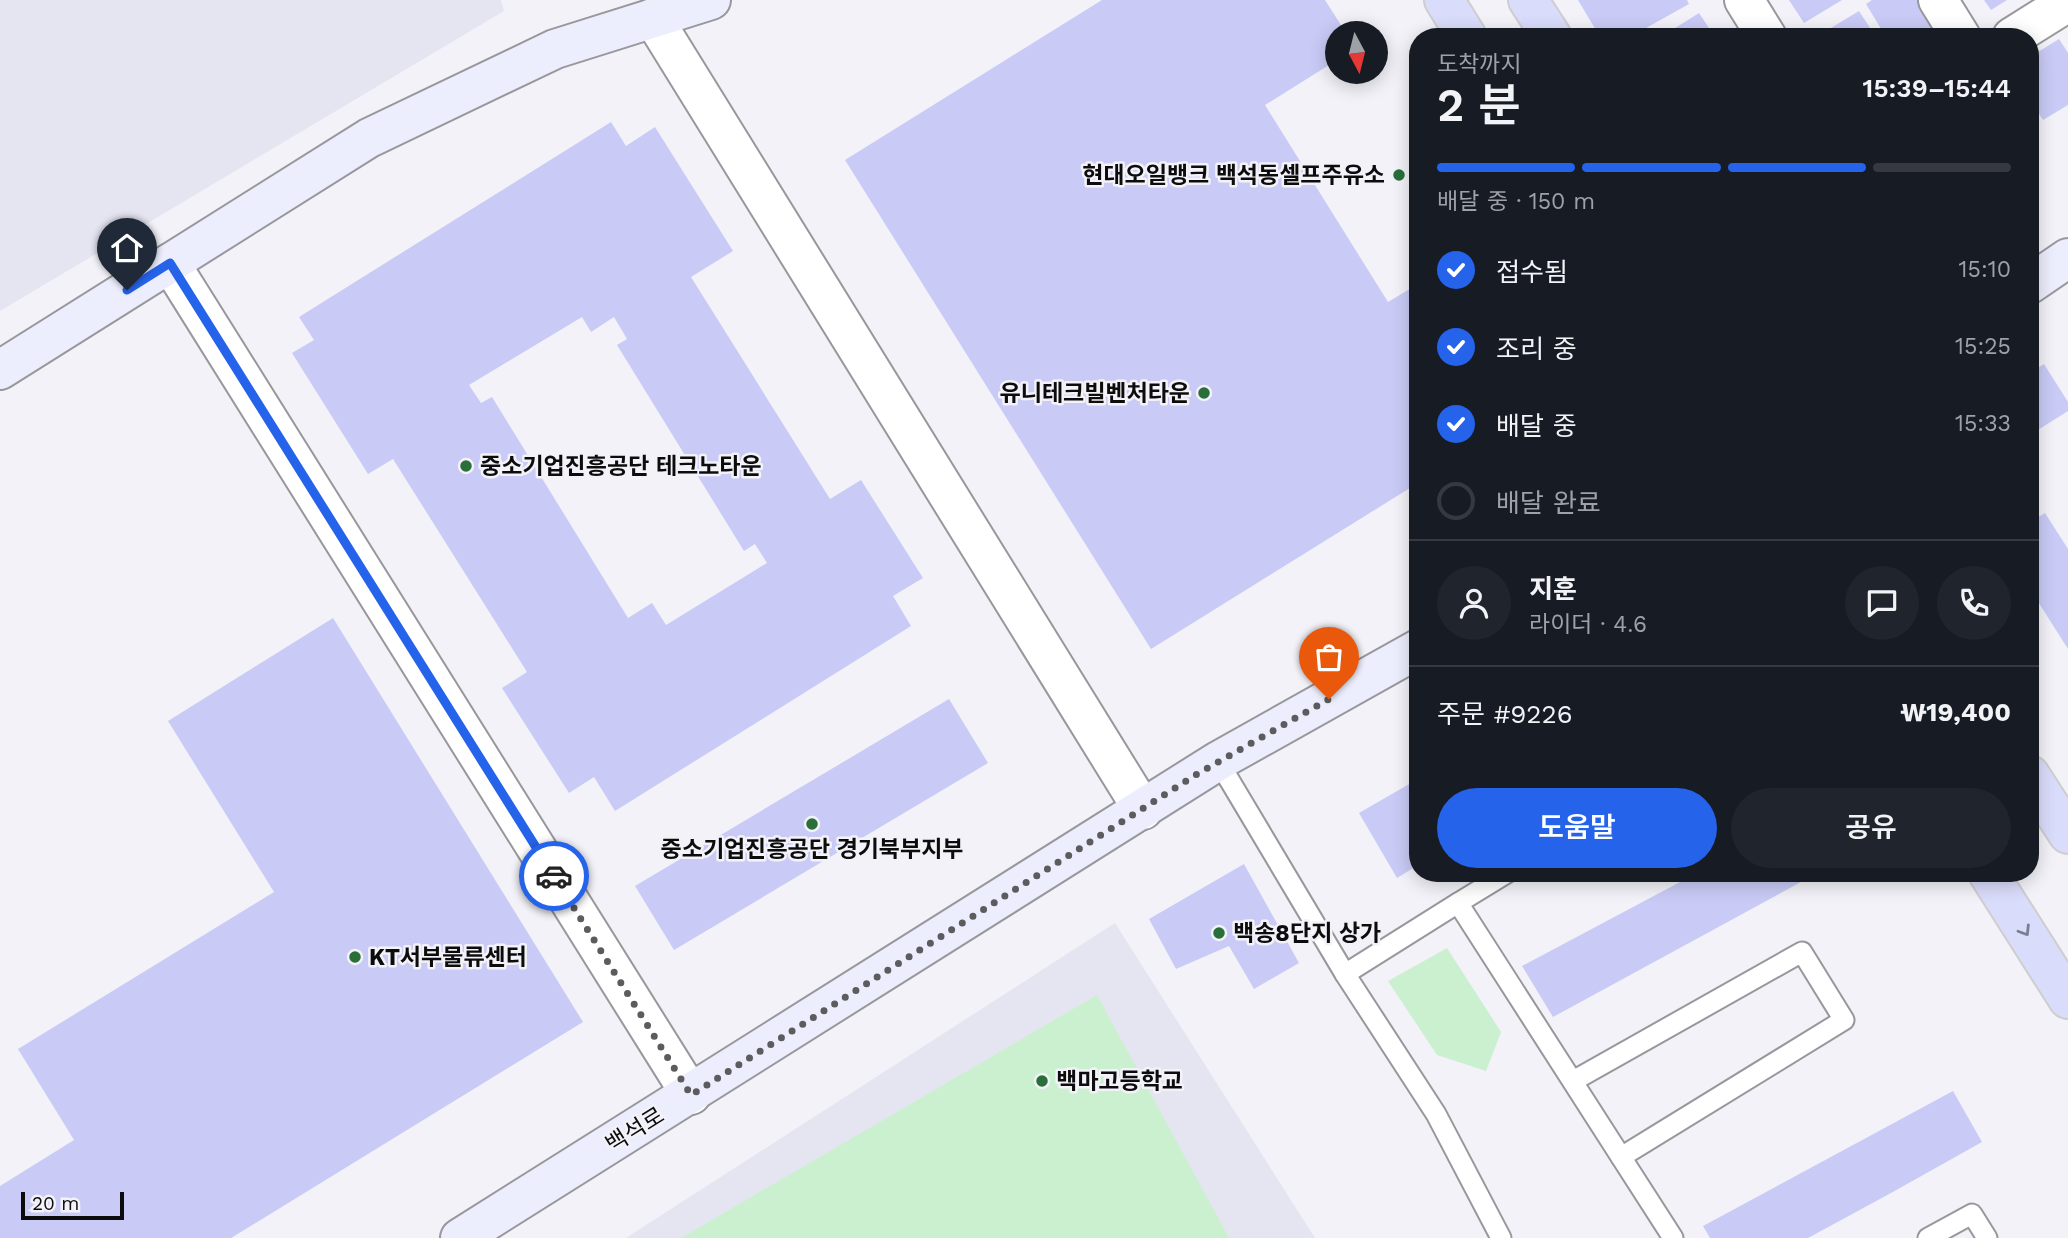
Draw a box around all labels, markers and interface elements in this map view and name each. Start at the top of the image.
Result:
north arrow [1325,21,1388,84]
map controls [1325,21,1388,84]
text: 도착까지 [1437,51,1522,78]
text: 15:39–15:44 [1863,73,2011,103]
text: 2 분 [1437,78,1521,132]
place label: 현대오일뱅크 백석동셀프주유소 [1082,162,1385,189]
marker: 현대오일뱅크 백석동셀프주유소 [1391,167,1407,183]
text: 배달 중 · 150 m [1437,188,1595,215]
pin [97,218,157,290]
icon: home [108,229,146,267]
icon: check [1437,251,1475,289]
text: 15:10 [1959,256,2011,283]
text: 접수됨 [1496,257,1568,287]
icon: check [1437,328,1475,366]
text: 15:25 [1955,333,2011,360]
text: 조리 중 [1496,334,1577,364]
place label: 유니테크빌벤처타운 [1000,380,1190,407]
marker: 유니테크빌벤처타운 [1196,385,1212,401]
icon: check [1437,405,1475,443]
text: 15:33 [1955,410,2011,437]
text: 배달 중 [1496,411,1577,441]
place label: 중소기업진흥공단 테크노타운 [480,453,762,480]
marker: 중소기업진흥공단 테크노타운 [458,458,474,474]
text: 배달 완료 [1496,488,1601,518]
button: person [1437,566,1511,640]
button: chat [1845,566,1919,640]
button: phone [1937,566,2011,640]
text: 지훈 [1529,574,1577,604]
text: 라이더 · 4.6 [1529,611,1647,638]
pin [1299,627,1359,699]
icon: bag [1310,638,1348,676]
text: ₩19,400 [1900,697,2011,727]
text: 주문 #9226 [1437,699,1573,729]
button: 도움말 [1437,788,1717,868]
button: 공유 [1731,788,2011,868]
marker: 중소기업진흥공단 경기북부지부 [804,816,820,832]
place label: 중소기업진흥공단 경기북부지부 [661,836,963,863]
courier [519,841,589,911]
icon: car [535,857,573,895]
place label: 백송8단지 상가 [1233,920,1381,947]
one-way arrow [2016,923,2029,936]
marker: 백송8단지 상가 [1211,925,1227,941]
place label: KT서부물류센터 [369,944,527,971]
marker: KT서부물류센터 [347,949,363,965]
place label: 백마고등학교 [1056,1068,1183,1095]
marker: 백마고등학교 [1034,1073,1050,1089]
street label: 백석로 [601,1102,669,1158]
scale bar [21,1189,124,1221]
text: 20 m [32,1192,79,1215]

